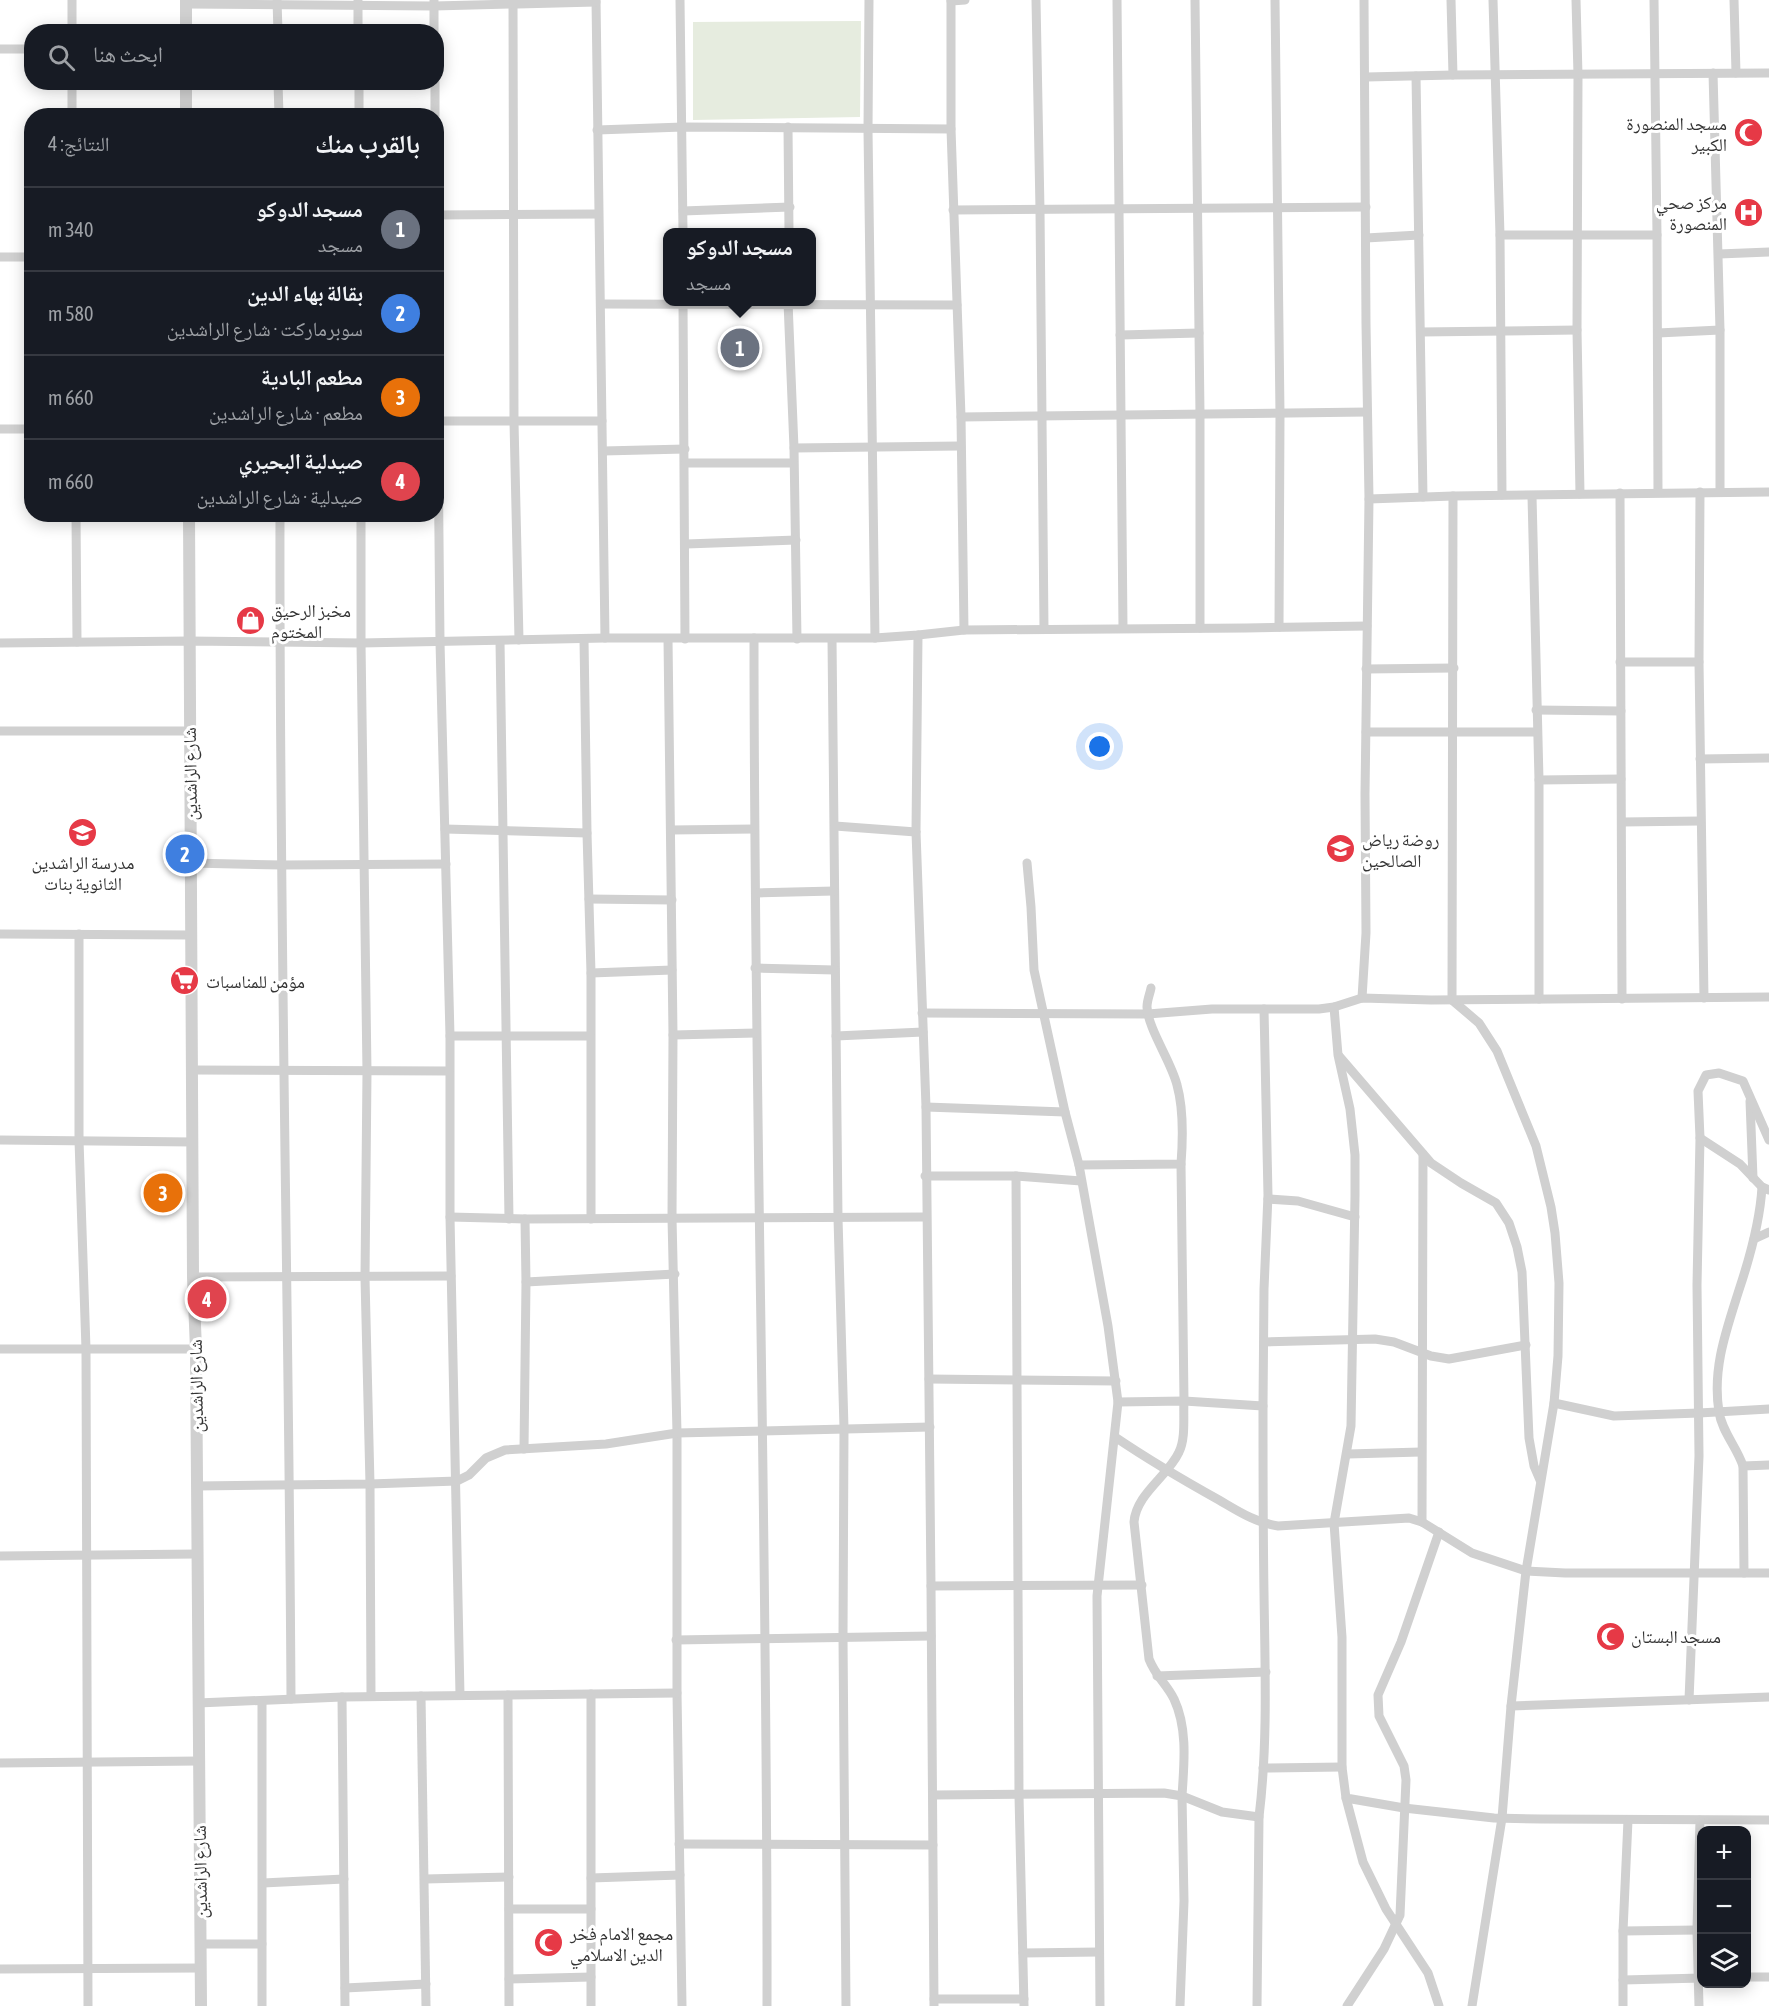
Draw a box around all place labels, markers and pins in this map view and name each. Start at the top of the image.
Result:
place label: مسجد المنصورة الكبير [1626,113,1727,155]
mosque icon: مسجد المنصورة الكبير [1732,117,1764,149]
place label: مركز صحي المنصورة [1656,192,1727,234]
hospital icon: مركز صحي المنصورة [1732,196,1764,228]
pin: 1 [720,326,760,370]
place label: مخبز الرحيق المختوم [271,600,351,644]
shop icon: مخبز الرحيق المختوم [234,604,266,636]
school or university icon: مدرسة الراشدين الثانوية بنات [67,817,99,849]
place label: روضة رياض الصالحين [1362,829,1440,872]
pin: 2 [166,832,204,876]
school or university icon: روضة رياض الصالحين [1325,833,1357,865]
place label: مدرسة الراشدين الثانوية بنات [32,852,134,894]
supermarket icon: مؤمن للمناسبات [169,965,201,997]
place label: مؤمن للمناسبات [206,971,305,993]
pin: 3 [144,1170,182,1216]
pin: 4 [188,1276,226,1322]
mosque icon: مسجد البستان [1594,1620,1626,1652]
place label: مسجد البستان [1631,1626,1721,1648]
place label: مجمع الامام فخر الدين الاسلامي [569,1923,673,1969]
mosque icon: مجمع الامام فخر الدين الاسلامي [533,1927,565,1959]

